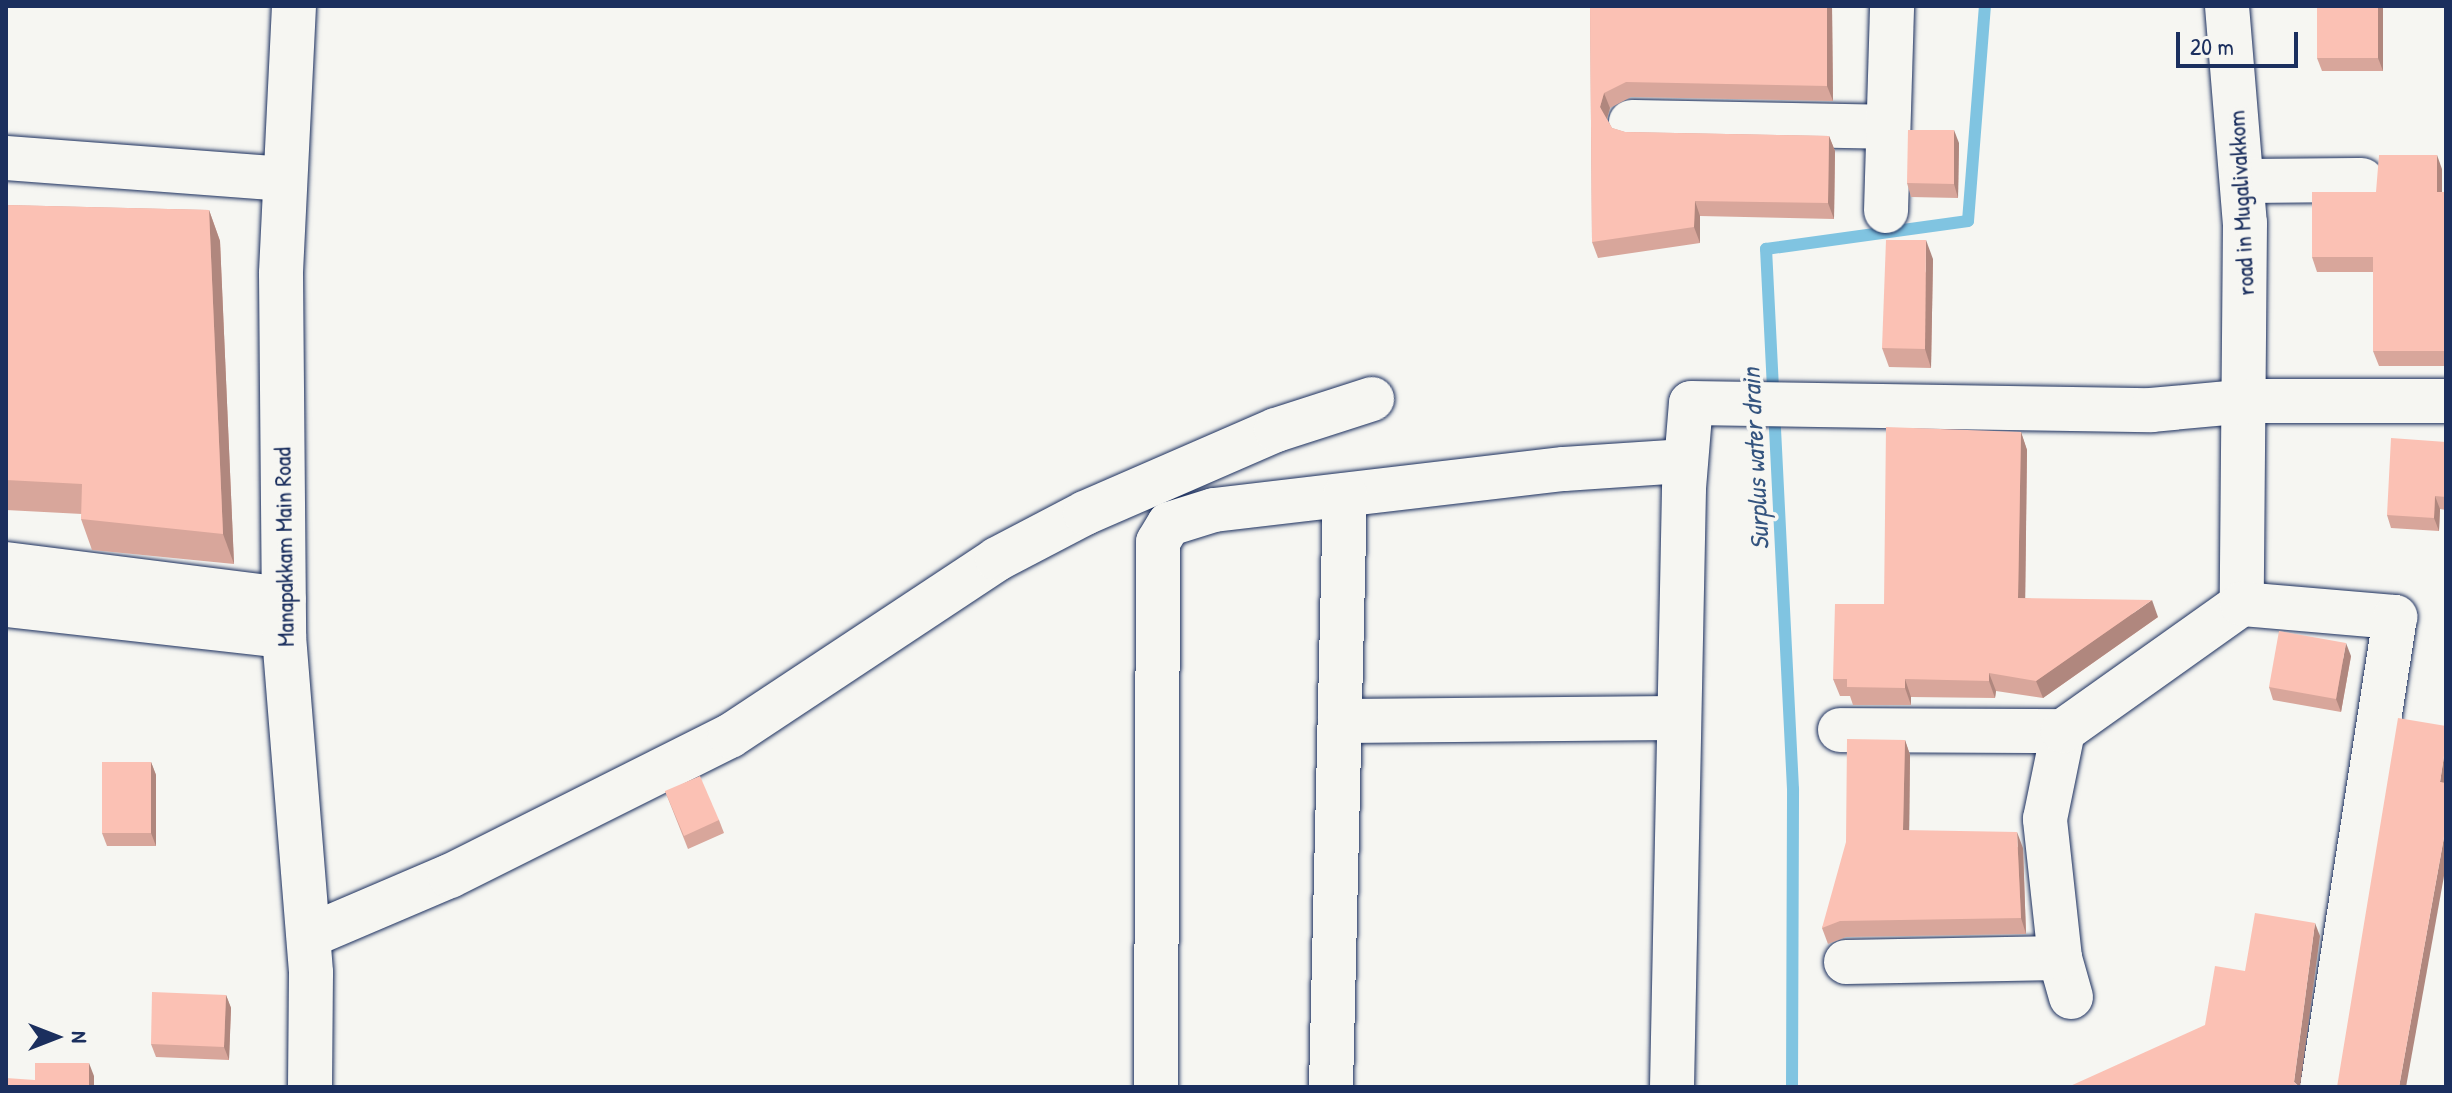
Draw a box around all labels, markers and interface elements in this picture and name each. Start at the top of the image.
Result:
scale bar [2180,16,2302,66]
text: 20 m [2190,30,2234,62]
street label: road in Mugalivakkom [2222,110,2260,296]
water label: Surplus water drain [1735,367,1775,551]
street label: Manapakkam Main Road [268,447,300,647]
north arrow [16,997,96,1077]
text: N [65,1031,95,1043]

